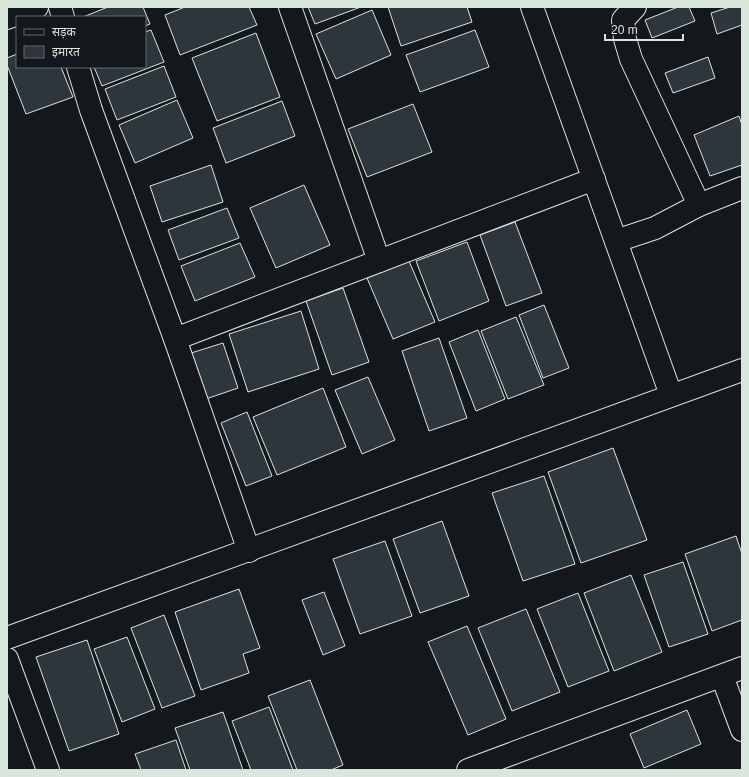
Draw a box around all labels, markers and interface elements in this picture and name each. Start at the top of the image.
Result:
legend [16,16,146,68]
scale bar [605,16,683,42]
text: 20 m [611,23,638,37]
text: सड़क [52,25,77,39]
text: इमारत [52,45,81,59]

